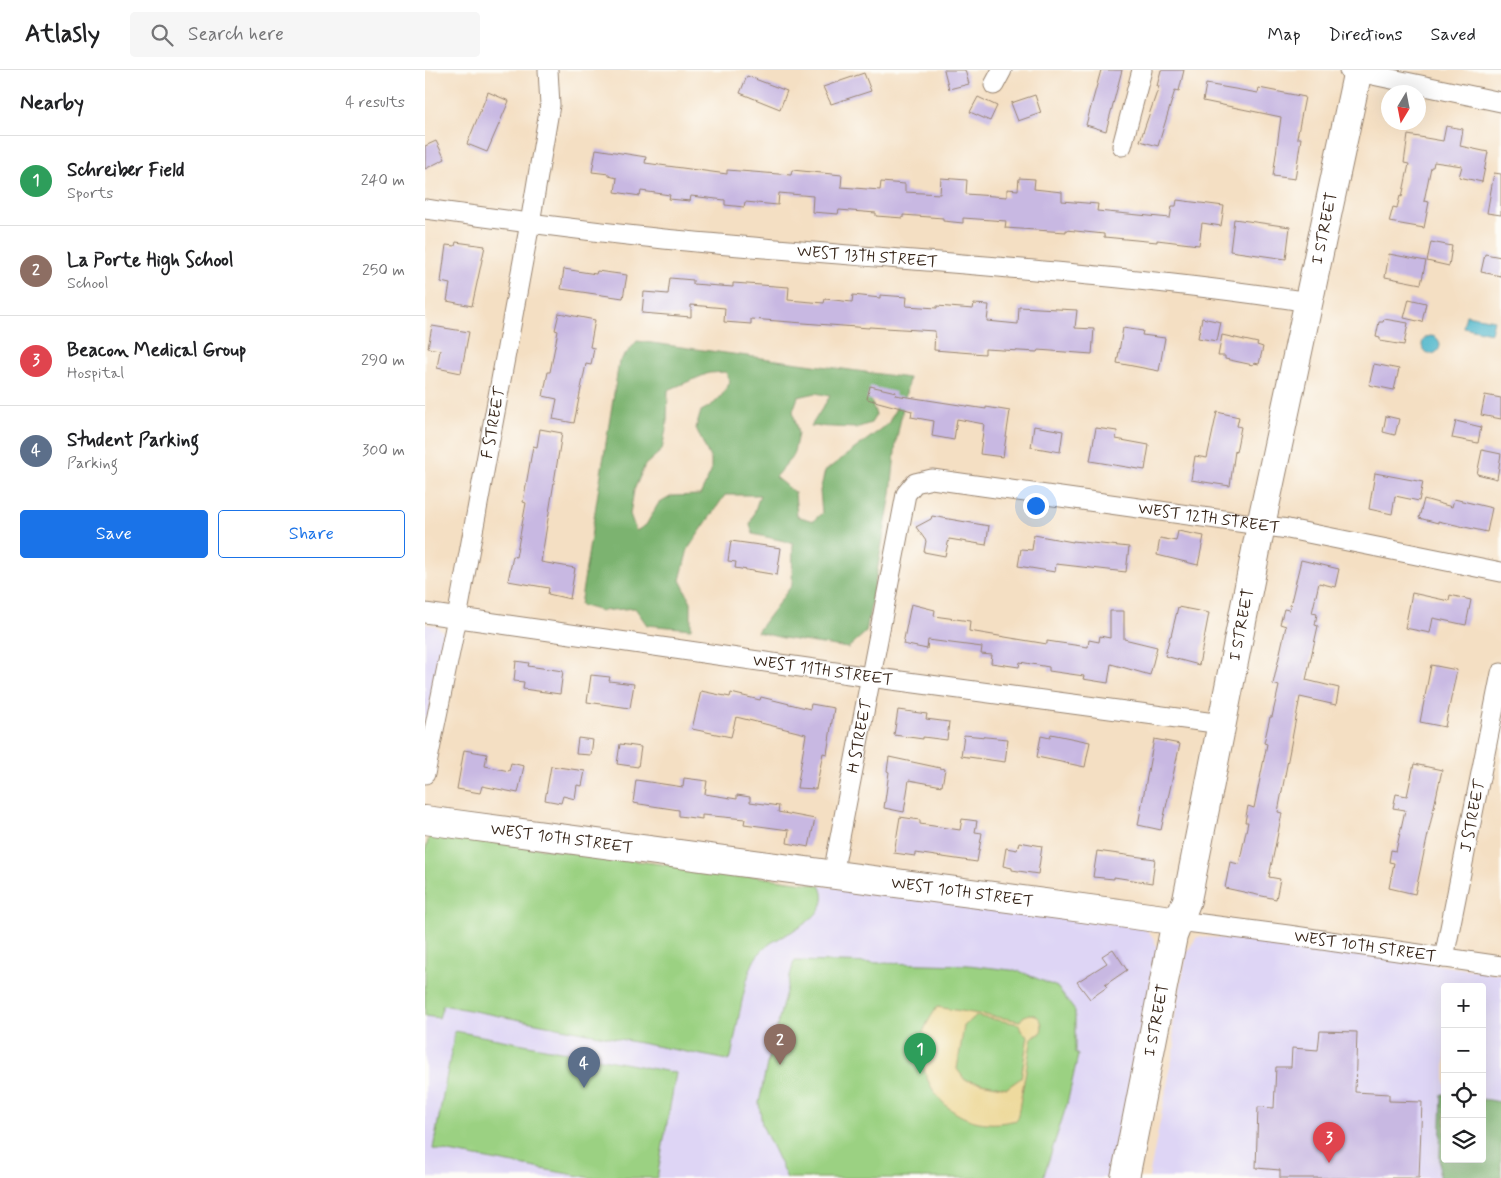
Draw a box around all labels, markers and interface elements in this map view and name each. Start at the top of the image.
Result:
search box [130,12,480,57]
text: Atlasly [25,19,100,50]
icon: search [148,21,176,49]
text: Search here [188,22,284,47]
text: Map [1268,23,1301,47]
text: Directions [1329,23,1403,47]
text: Saved [1431,23,1476,47]
north arrow [1381,85,1426,130]
text: Nearby [20,89,84,117]
text: 4 results [345,92,405,113]
text: Schreiber Field [67,158,185,183]
text: 1 [32,170,40,191]
text: 240 m [361,170,405,191]
text: Sports [67,183,113,204]
street label: I STREET [1306,190,1342,266]
street label: WEST 13TH STREET [796,240,939,272]
text: La Porte High School [67,248,234,273]
text: 2 [32,260,40,281]
text: 250 m [362,260,405,281]
text: School [67,273,108,294]
text: Beacon Medical Group [67,338,247,363]
text: 3 [32,350,40,371]
text: 290 m [361,350,405,371]
text: Hospital [67,363,124,384]
street label: F STREET [476,384,510,460]
text: Student Parking [67,428,199,453]
text: 4 [31,440,41,461]
text: 300 m [362,440,405,461]
text: Parking [67,453,118,474]
your location [1023,493,1049,519]
street label: WEST 12TH STREET [1137,498,1281,538]
button: Save [20,510,208,558]
button: Share [218,510,405,558]
street label: I STREET [1224,587,1259,663]
street label: WEST 11TH STREET [752,650,894,690]
street label: H STREET [842,697,877,775]
street label: J STREET [1455,777,1490,854]
street label: WEST 10TH STREET [489,818,634,858]
street label: WEST 10TH STREET [890,872,1035,912]
street label: WEST 10TH STREET [1293,926,1438,967]
street label: I STREET [1139,982,1174,1058]
map controls [1441,983,1486,1163]
button: + [1441,983,1486,1028]
pin: 2 [764,1024,796,1065]
button: − [1441,1028,1486,1073]
pin: 1 [904,1033,936,1074]
pin: 4 [568,1047,600,1088]
button: locate [1441,1073,1486,1118]
button: layers [1441,1118,1486,1163]
pin: 3 [1313,1122,1345,1163]

